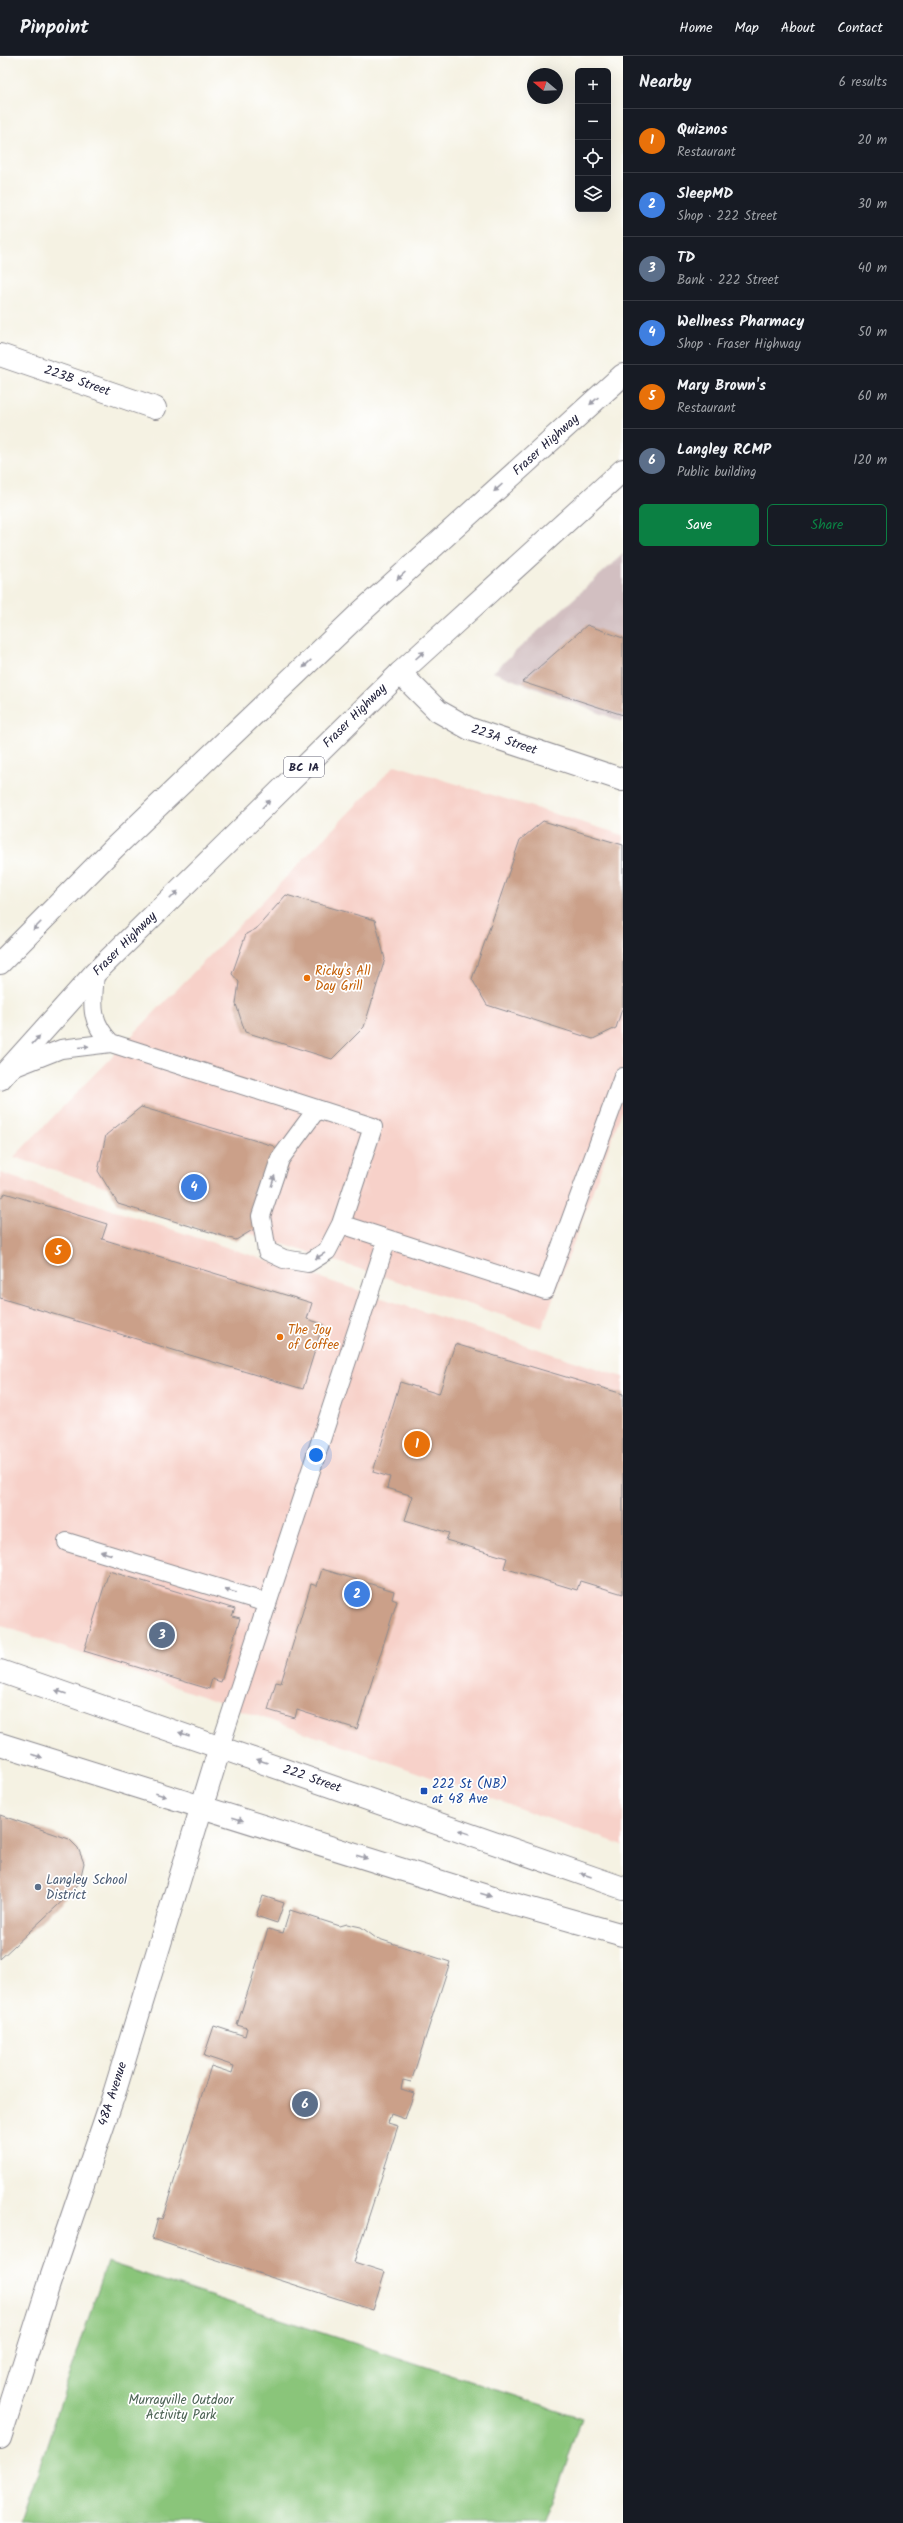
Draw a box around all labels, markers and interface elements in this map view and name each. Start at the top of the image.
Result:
text: Pinpoint [20,13,89,43]
text: Home [679,17,713,39]
text: Map [735,17,759,39]
text: About [781,17,815,39]
text: Contact [837,17,883,39]
north arrow [527,68,563,104]
map controls [575,68,611,212]
button: + [575,68,611,104]
text: Nearby [639,69,691,96]
text: 6 results [839,72,887,93]
button: − [575,104,611,140]
text: Quiznos [677,118,727,142]
text: 1 [650,130,654,151]
text: 20 m [857,130,887,151]
button: locate [575,140,611,176]
text: Restaurant [677,142,736,163]
button: layers [575,176,611,212]
text: SleepMD [677,182,733,206]
text: 2 [648,194,656,215]
text: 30 m [858,194,887,215]
text: Shop · 222 Street [677,206,777,227]
text: TD [677,246,695,270]
text: 3 [648,258,656,279]
text: 40 m [858,258,887,279]
text: Bank · 222 Street [677,270,779,291]
text: Wellness Pharmacy [677,310,804,334]
text: 4 [648,322,656,343]
text: 50 m [858,322,887,343]
text: Shop · Fraser Highway [677,334,800,355]
street label: 223B Street [41,360,114,402]
text: Mary Brown's [677,374,766,398]
text: 5 [649,386,655,407]
text: 60 m [858,386,887,407]
one-way arrow [589,396,599,406]
text: Restaurant [677,398,736,419]
street label: Fraser Highway [508,408,585,481]
text: Langley RCMP [677,438,771,462]
text: 6 [648,450,656,471]
text: 120 m [853,450,887,471]
text: Public building [677,462,756,483]
one-way arrow [493,484,503,493]
button: Save [639,504,759,546]
button: Share [767,504,887,546]
one-way arrow [396,571,407,580]
one-way arrow [414,650,425,659]
one-way arrow [301,660,312,669]
street label: Fraser Highway [318,678,393,753]
street label: 223A Street [468,719,541,761]
road number: BC 1A [284,757,324,777]
one-way arrow [261,799,271,809]
one-way arrow [169,890,179,900]
street label: Fraser Highway [88,906,163,981]
one-way arrow [32,921,42,931]
place label: Ricky's All Day Grill [315,961,371,997]
marker: Ricky's All Day Grill [302,973,312,983]
one-way arrow [31,1035,41,1045]
one-way arrow [78,1044,90,1050]
pin: 4 [181,1172,207,1202]
one-way arrow [270,1175,276,1187]
pin: 5 [45,1236,71,1266]
one-way arrow [315,1252,325,1260]
place label: The Joy of Coffee [288,1320,339,1356]
marker: The Joy of Coffee [275,1332,285,1342]
pin: 1 [404,1429,430,1459]
your location [306,1445,326,1465]
one-way arrow [100,1550,112,1556]
pin: 2 [344,1579,370,1609]
one-way arrow [224,1588,236,1594]
pin: 3 [149,1620,175,1650]
one-way arrow [54,1688,66,1694]
one-way arrow [177,1731,189,1737]
one-way arrow [32,1753,44,1759]
one-way arrow [255,1758,267,1764]
street label: 222 Street [280,1759,345,1799]
place label: 222 St (NB) at 48 Ave [432,1774,507,1810]
marker: 222 St (NB) at 48 Ave [419,1786,429,1796]
one-way arrow [155,1792,167,1798]
one-way arrow [232,1816,244,1822]
one-way arrow [457,1829,469,1835]
one-way arrow [356,1854,368,1860]
place label: Langley School District [46,1870,127,1906]
one-way arrow [580,1872,592,1878]
marker: Langley School District [33,1882,43,1892]
one-way arrow [480,1892,492,1898]
street label: 48A Avenue [93,2059,133,2129]
pin: 6 [292,2089,318,2119]
park label: Murrayville Outdoor Activity Park [128,2390,234,2426]

